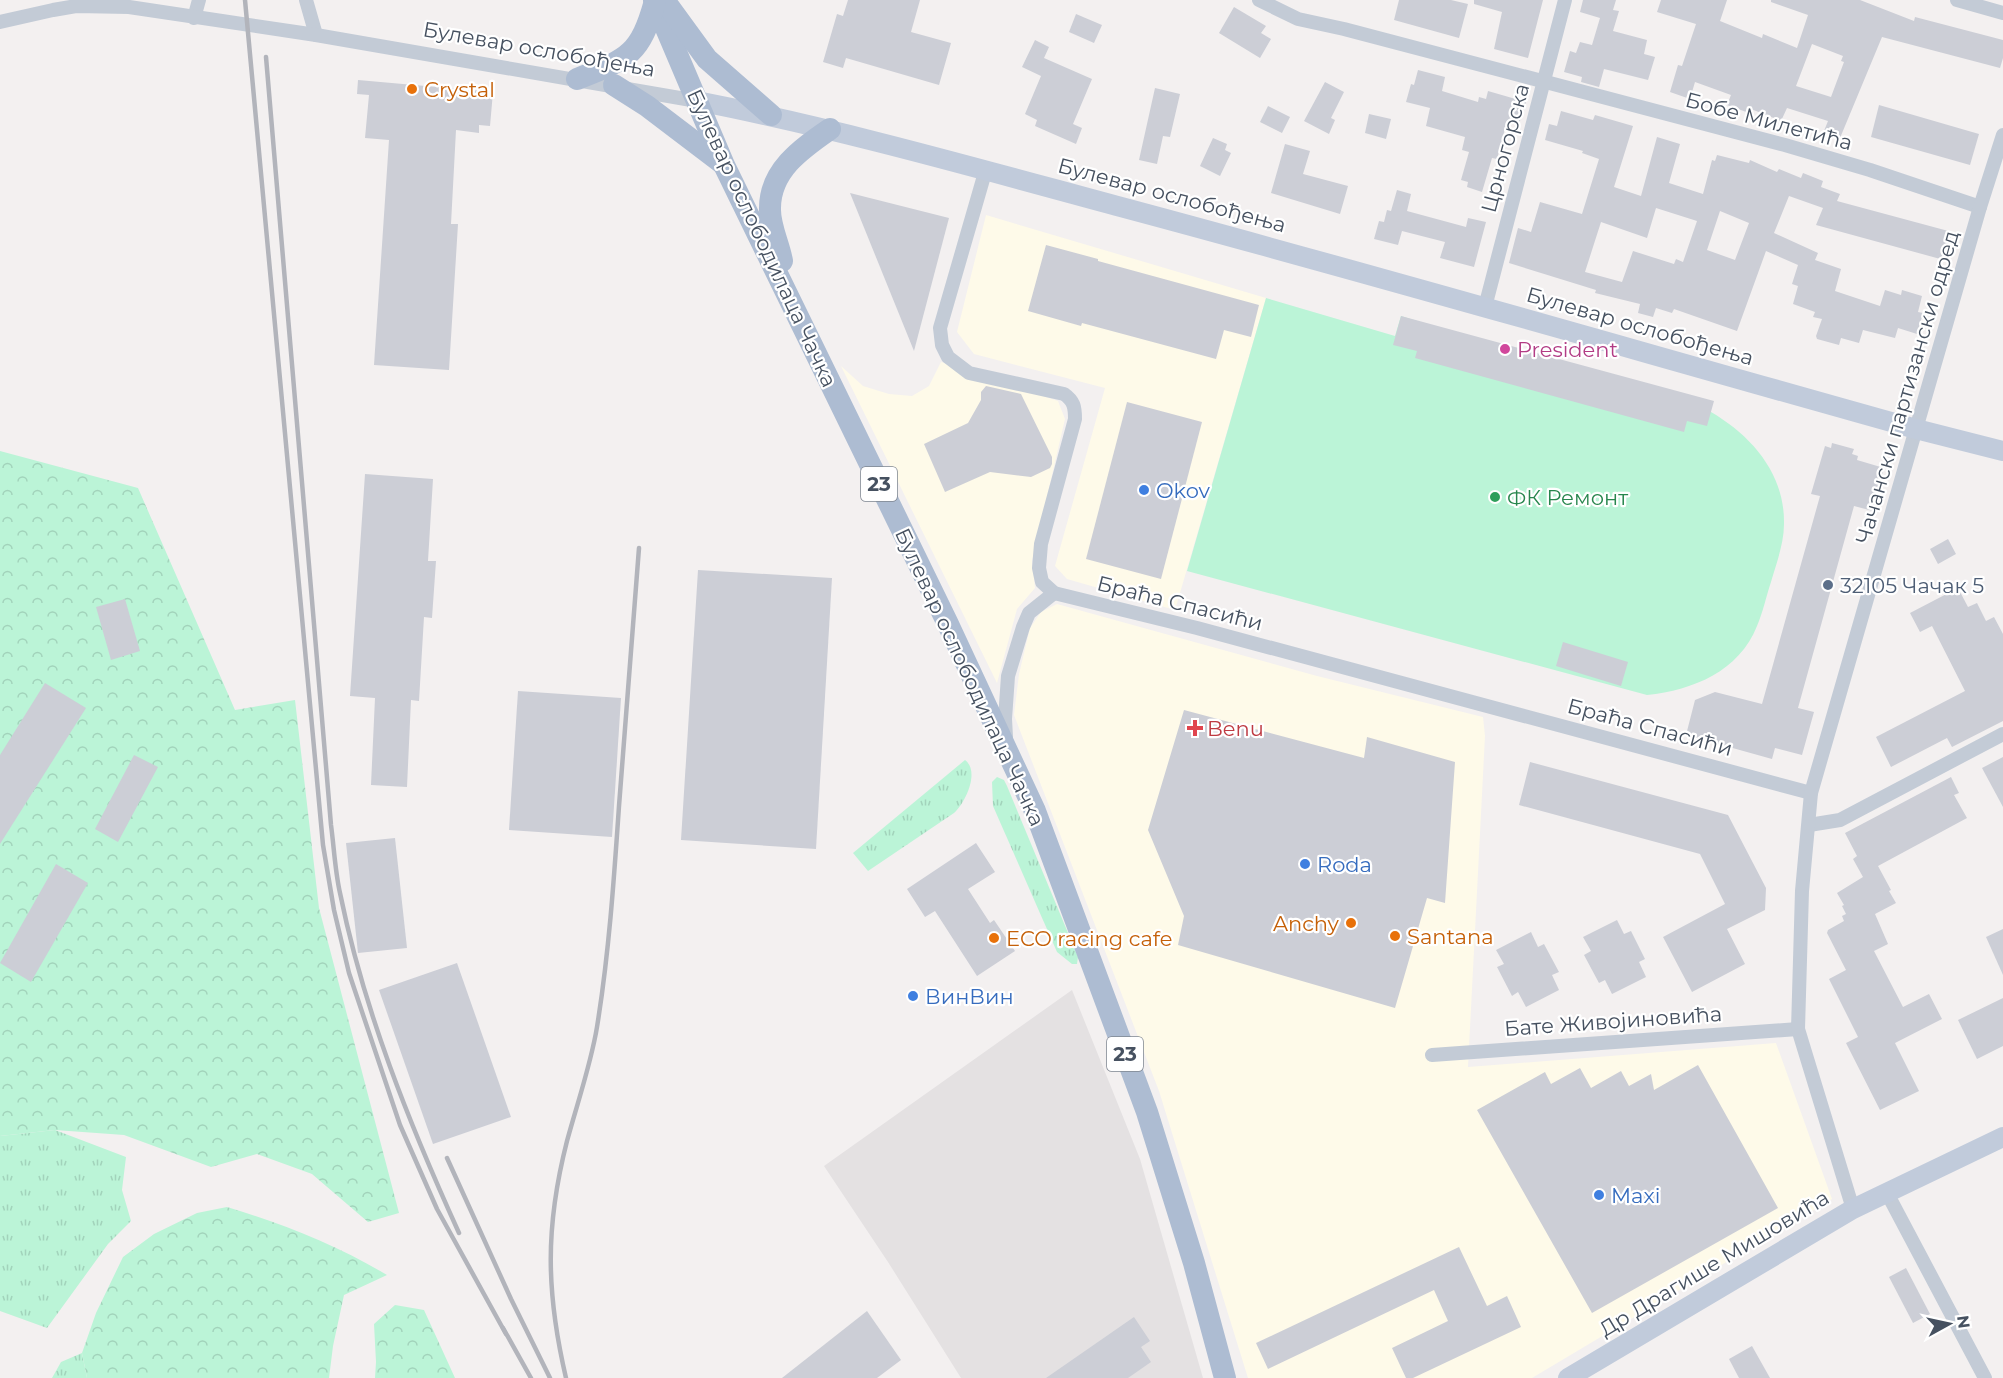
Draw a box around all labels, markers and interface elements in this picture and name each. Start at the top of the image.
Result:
street label: Булевар ослобођења [421,16,657,82]
place label: Crystal [424,77,495,102]
street label: Црногорска [1476,81,1534,215]
marker: Crystal [405,82,419,96]
street label: Булевар ослободилаца Чачка [682,85,842,391]
street label: Бобе Милетића [1683,87,1855,155]
street label: Булевар ослобођења [1055,153,1289,237]
street label: Чачански партизански одред [1850,228,1964,546]
street label: Булевар ослобођења [1524,282,1756,370]
place label: President [1517,337,1618,362]
marker: President [1498,342,1512,356]
road number: 23 [861,467,897,501]
place label: Okov [1156,478,1211,503]
marker: Okov [1137,483,1151,497]
place label: ФК Ремонт [1507,485,1628,510]
marker: ФК Ремонт [1488,490,1502,504]
street label: Булевар ослободилаца Чачка [890,524,1050,830]
street label: Браћа Спасићи [1095,570,1265,636]
place label: 32105 Чачак 5 [1840,573,1984,598]
marker: 32105 Чачак 5 [1821,578,1835,592]
street label: Браћа Спасићи [1565,693,1735,761]
place label: Benu [1207,716,1264,741]
marker: Benu [1188,721,1202,735]
place label: Roda [1317,852,1372,877]
marker: Roda [1298,857,1312,871]
place label: Anchy [1273,911,1340,936]
marker: Anchy [1344,916,1358,930]
place label: Santana [1407,924,1494,949]
place label: ECO racing cafe [1006,926,1172,951]
marker: Santana [1388,929,1402,943]
marker: ECO racing cafe [987,931,1001,945]
place label: ВинВин [925,984,1014,1009]
marker: ВинВин [906,989,920,1003]
street label: Бате Живојиновића [1503,1001,1723,1041]
road number: 23 [1107,1037,1143,1071]
place label: Maxi [1611,1183,1660,1208]
street label: Др Драгише Мишовића [1595,1184,1833,1342]
marker: Maxi [1592,1188,1606,1202]
north arrow [1919,1294,1979,1354]
text: N [1953,1314,1974,1330]

